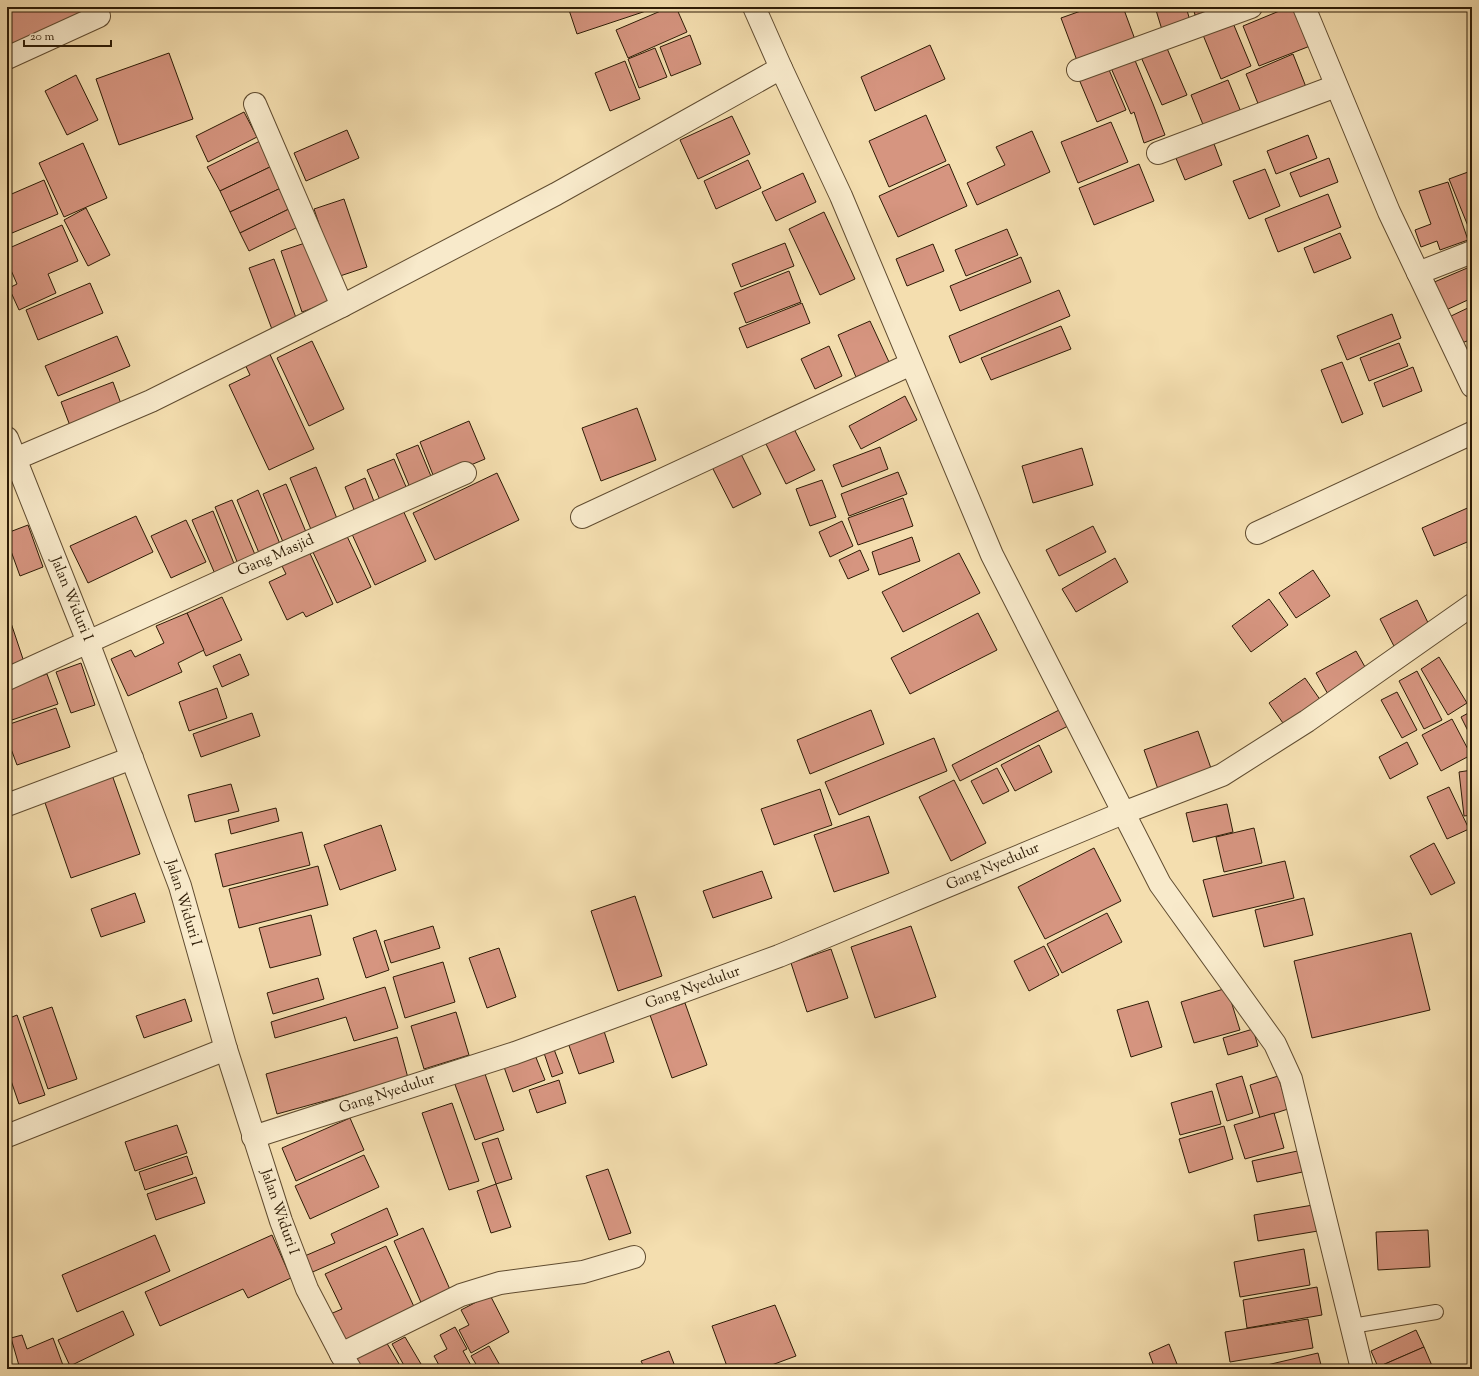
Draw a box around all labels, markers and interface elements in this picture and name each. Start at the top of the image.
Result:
scale bar [24,22,111,48]
text: 20 m [30,28,55,46]
street label: Gang Masjid [234,530,318,582]
street label: Jalan Widuri I [44,553,98,644]
street label: Gang Nyedulur [943,838,1043,896]
street label: Jalan Widuri I [160,856,206,949]
street label: Gang Nyedulur [643,961,744,1015]
street label: Gang Nyedulur [336,1068,438,1119]
street label: Jalan Widuri I [254,1165,303,1258]

